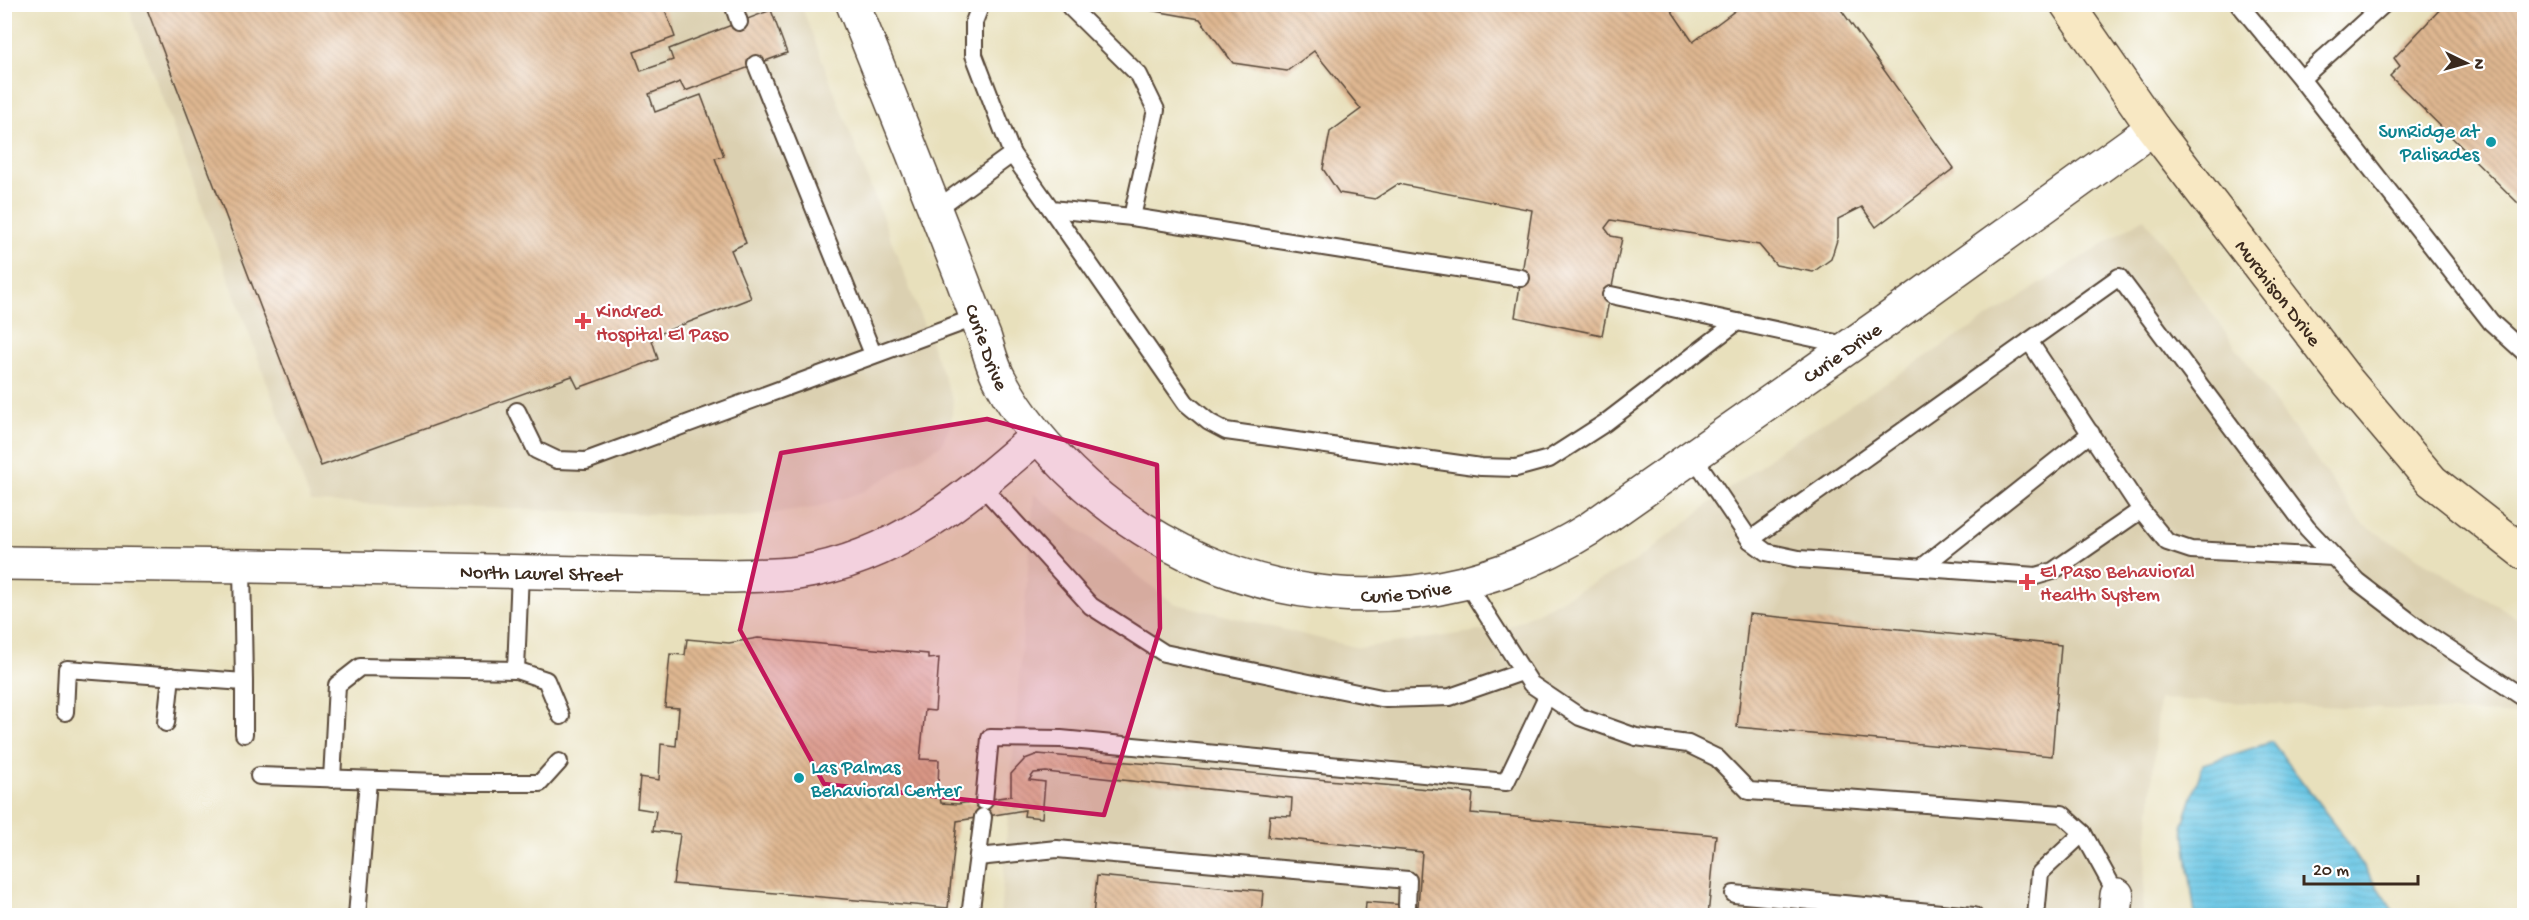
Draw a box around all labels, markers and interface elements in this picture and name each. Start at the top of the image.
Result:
north arrow [2436,33,2496,93]
text: N [2467,58,2487,71]
place label: SunRidge at Palisades [2379,122,2481,168]
marker: SunRidge at Palisades [2484,135,2498,149]
street label: Murchison Drive [2228,237,2325,353]
street label: Curie Drive [958,301,1012,396]
place label: Kindred Hospital El Paso [596,302,729,348]
marker: Kindred Hospital El Paso [574,312,592,330]
street label: Curie Drive [1800,319,1888,390]
street label: North Laurel Street [460,562,624,589]
place label: El Paso Behavioral Health System [2040,562,2195,608]
marker: El Paso Behavioral Health System [2018,573,2036,591]
street label: Curie Drive [1361,578,1454,610]
place label: Las Palmas Behavioral Center [810,758,962,804]
marker: Las Palmas Behavioral Center [792,771,806,785]
scale bar [2304,848,2418,886]
text: 20 m [2313,861,2349,882]

